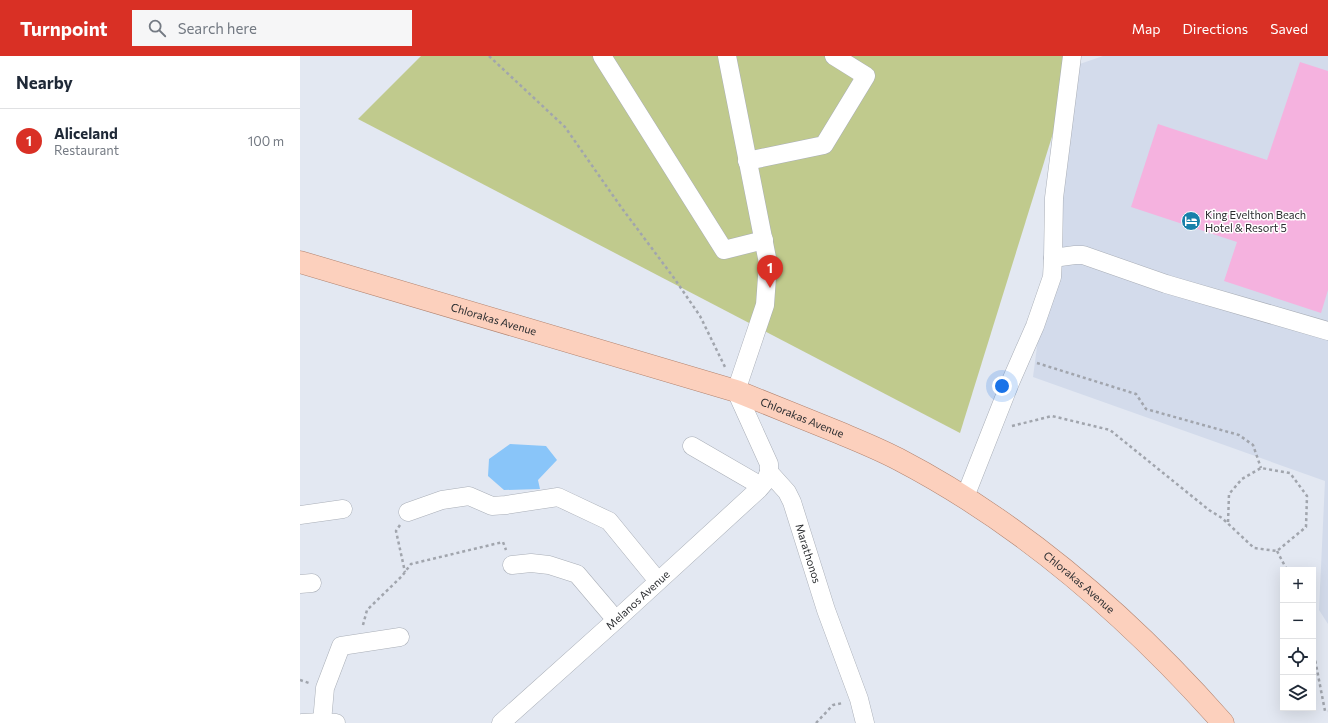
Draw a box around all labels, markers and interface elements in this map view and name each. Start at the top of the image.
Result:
search box [132,10,412,46]
text: Turnpoint [20,17,108,40]
icon: search [146,17,168,39]
text: Search here [178,19,257,37]
text: Map [1132,20,1161,37]
text: Directions [1183,20,1248,37]
text: Saved [1270,20,1308,37]
text: Nearby [16,72,73,93]
text: Aliceland [54,124,118,142]
text: 1 [26,133,32,149]
text: 100 m [248,133,284,149]
text: Restaurant [54,142,119,158]
place label: King Evelthon Beach Hotel & Resort 5 [1205,208,1306,234]
hotel icon: King Evelthon Beach Hotel & Resort 5 [1180,210,1202,232]
pin: 1 [757,255,783,288]
street label: Chlorakas Avenue [449,300,538,338]
your location [992,376,1012,396]
street label: Chlorakas Avenue [759,395,846,440]
street label: Marathonos [793,522,824,585]
street label: Chlorakas Avenue [1041,548,1118,616]
street label: Melanos Avenue [603,567,672,632]
map controls [1280,567,1316,711]
button: + [1280,567,1316,603]
button: − [1280,603,1316,639]
button: locate [1280,639,1316,675]
button: layers [1280,675,1316,711]

